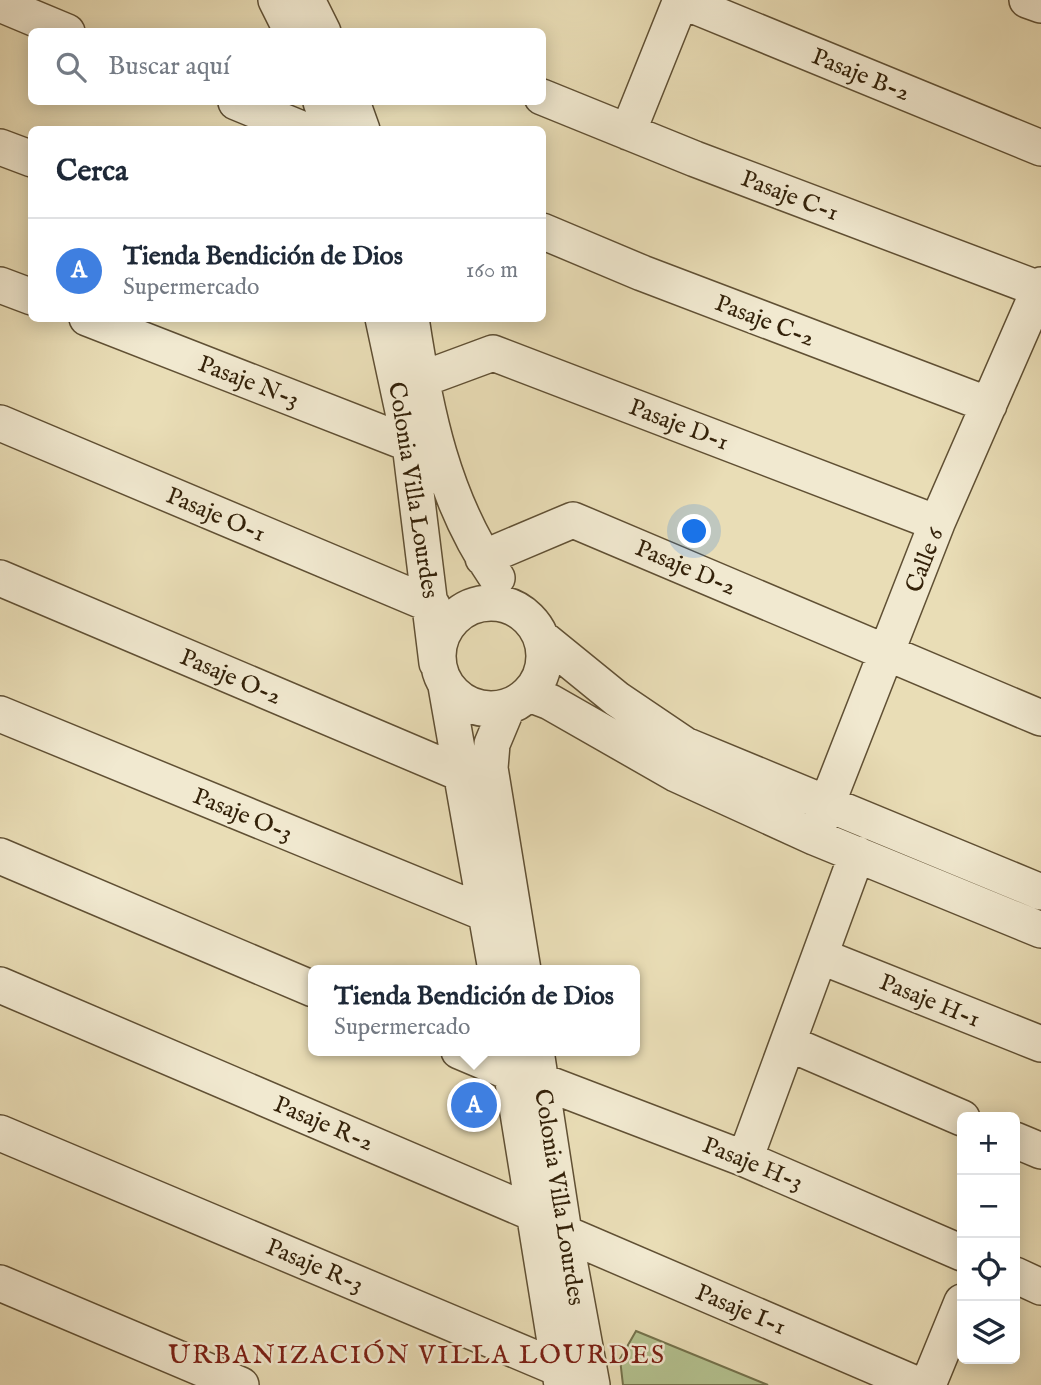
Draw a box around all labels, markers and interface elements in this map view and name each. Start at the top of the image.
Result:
search box [28,28,546,105]
street label: Pasaje B-2 [807,42,914,109]
icon: search [52,48,90,86]
text: Buscar aquí [108,50,230,83]
text: Cerca [56,153,128,191]
street label: Pasaje C-1 [736,164,843,229]
text: Tienda Bendición de Dios [123,240,403,273]
text: A [71,256,87,285]
text: 160 m [466,256,518,285]
text: Supermercado [123,273,259,302]
street label: Pasaje C-2 [710,288,819,355]
street label: Pasaje N-3 [194,349,303,416]
street label: Colonia Villa Lourdes [380,380,445,601]
street label: Pasaje D-1 [624,392,733,459]
street label: Pasaje O-1 [161,481,270,550]
your location [677,514,711,548]
street label: Calle 6 [899,523,952,597]
street label: Pasaje D-2 [630,533,741,603]
street label: Pasaje O-2 [175,642,286,713]
street label: Pasaje O-3 [188,781,297,849]
popup [308,965,640,1056]
street label: Pasaje H-1 [875,967,984,1036]
text: Tienda Bendición de Dios [334,980,614,1013]
text: Supermercado [334,1013,470,1042]
pin: A [451,1079,497,1131]
street label: Colonia Villa Lourdes [526,1087,591,1308]
street label: Pasaje R-2 [269,1090,378,1159]
map controls [957,1112,1020,1364]
button: + [957,1112,1020,1175]
street label: Pasaje H-3 [698,1130,807,1199]
button: − [957,1175,1020,1238]
street label: Pasaje R-3 [261,1232,368,1301]
button: locate [957,1238,1020,1301]
street label: Pasaje I-1 [691,1278,790,1343]
button: layers [957,1301,1020,1364]
district label: URBANIZACIÓN VILLA LOURDES [168,1339,666,1372]

